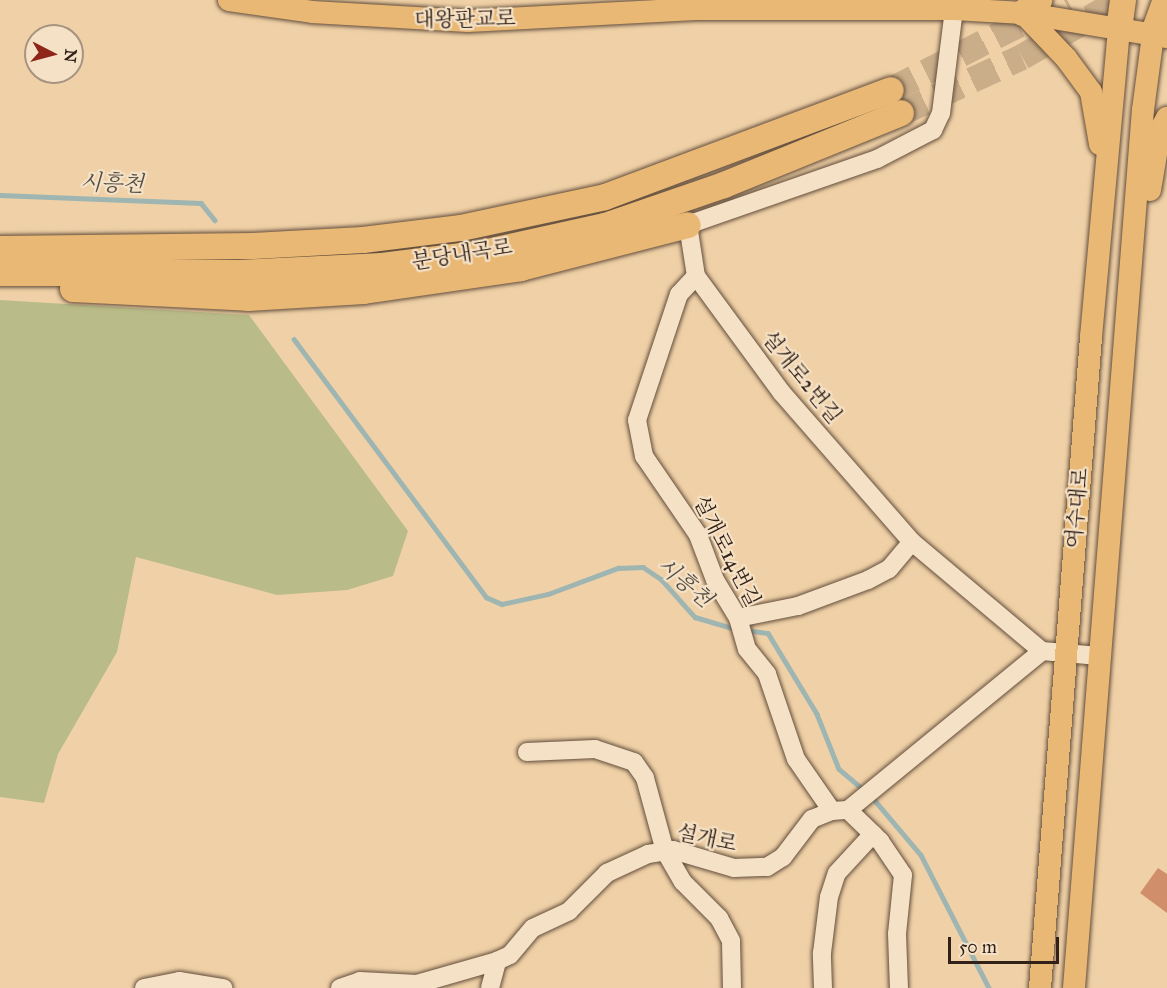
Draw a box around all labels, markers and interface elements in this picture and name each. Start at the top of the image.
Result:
street label: 대왕판교로 [414,6,516,32]
north arrow [24,24,84,84]
text: N [60,48,81,63]
water label: 시흥천 [80,169,144,197]
street label: 분당내곡로 [410,234,514,274]
street label: 설개로2번길 [757,326,847,428]
street label: 여수대로 [1061,466,1093,550]
street label: 설개로14번길 [688,491,766,611]
water label: 시흥천 [652,551,718,613]
street label: 설개로 [675,819,739,857]
scale bar [951,925,1062,963]
text: 50 m [959,936,997,958]

